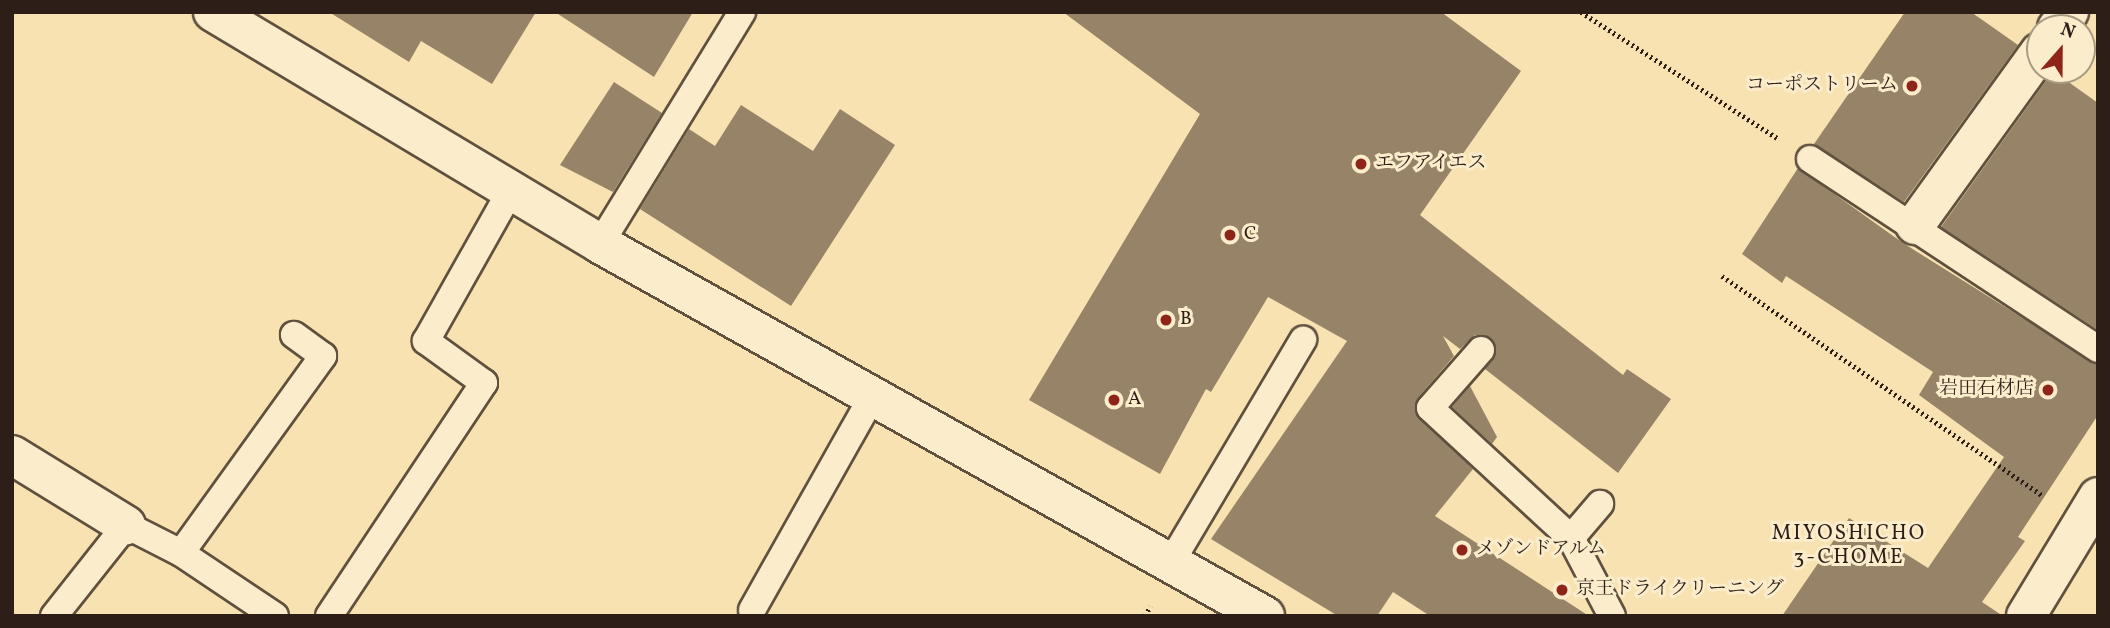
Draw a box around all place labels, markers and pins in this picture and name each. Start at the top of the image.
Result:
place label: コーポストリーム [1746,75,1898,97]
marker: コーポストリーム [1904,78,1920,94]
place label: エフアイエス [1375,153,1489,175]
marker: エフアイエス [1353,156,1369,172]
place label: C [1244,224,1256,246]
marker: C [1222,227,1238,243]
place label: B [1180,309,1192,331]
marker: B [1158,312,1174,328]
place label: 岩田石材店 [1939,379,2034,401]
marker: 岩田石材店 [2040,382,2056,398]
place label: A [1128,389,1141,411]
marker: A [1106,392,1122,408]
place label: メゾンドアルム [1476,539,1609,561]
marker: メゾンドアルム [1454,542,1470,558]
place label: 京王ドライクリーニング [1576,579,1785,601]
marker: 京王ドライクリーニング [1554,582,1570,598]

